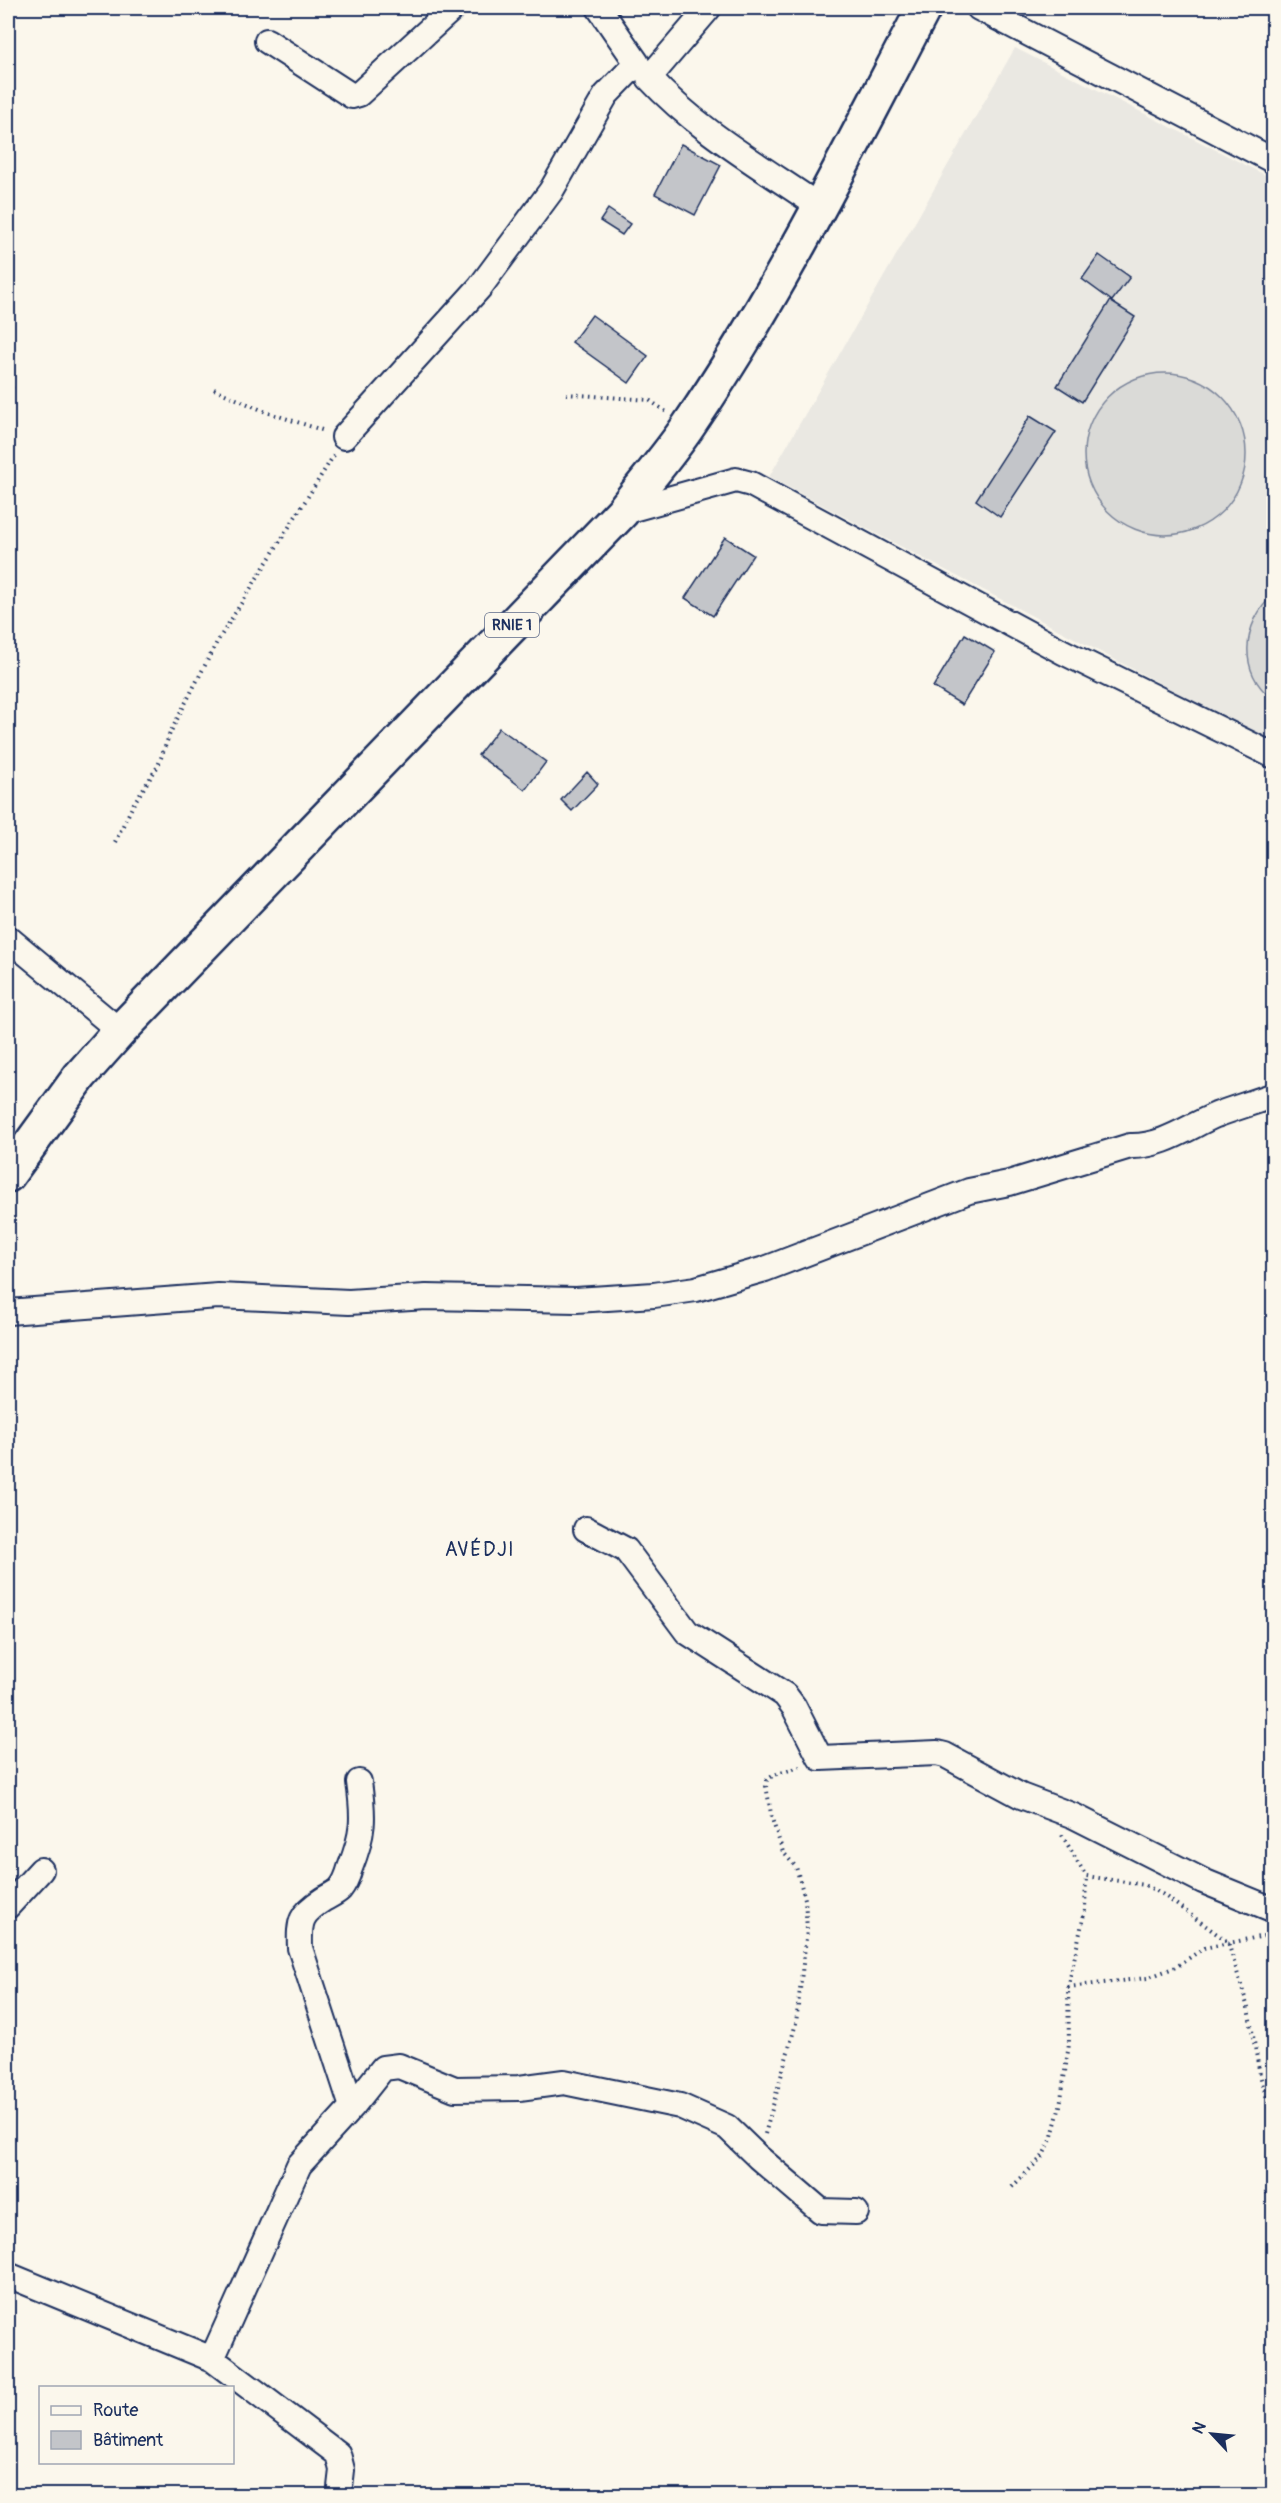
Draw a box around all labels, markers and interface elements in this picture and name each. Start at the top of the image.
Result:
road number: RNIE 1 [485,613,539,637]
district label: AVÉDJI [445,1537,515,1562]
legend [39,2386,234,2464]
text: Route [93,2399,138,2422]
north arrow [1182,2404,1242,2464]
text: N [1188,2418,1211,2437]
text: Bâtiment [93,2429,164,2452]

